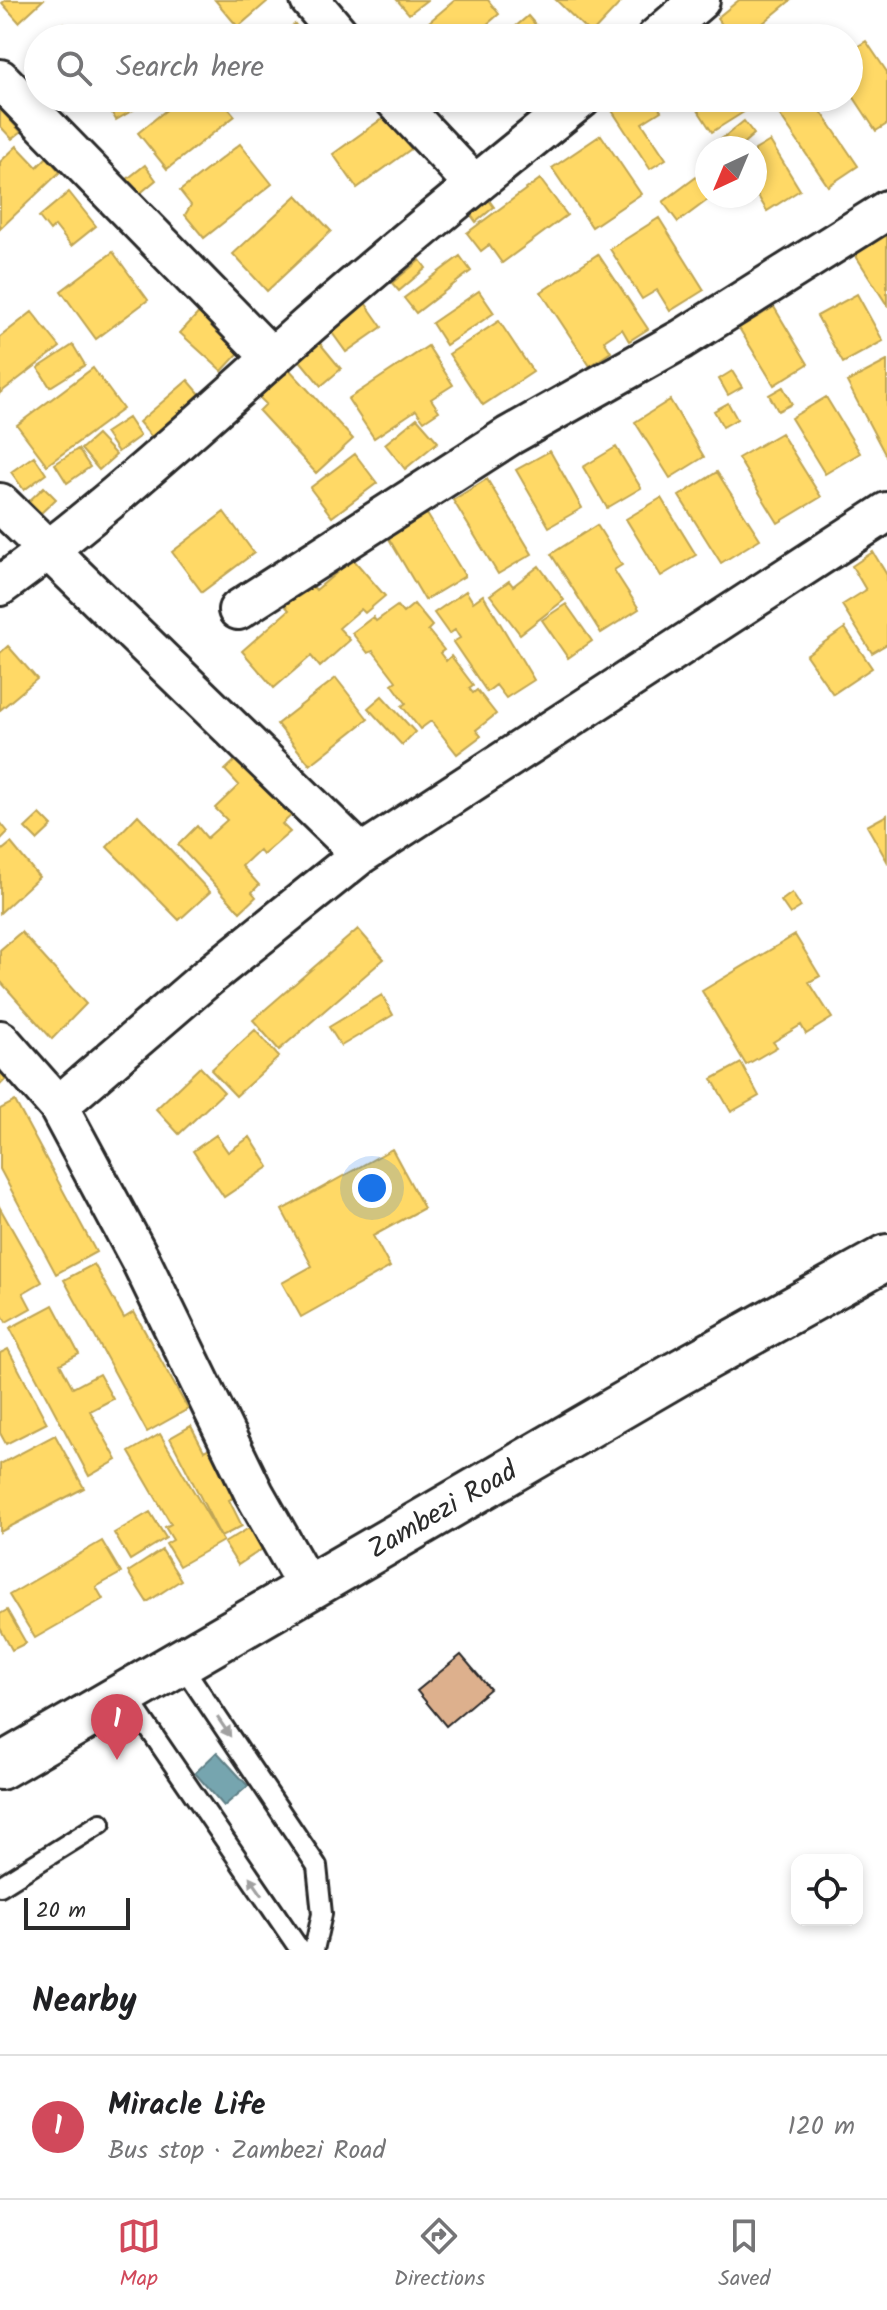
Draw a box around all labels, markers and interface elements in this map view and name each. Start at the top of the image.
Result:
search box [24,24,863,112]
text: Search here [116,44,264,92]
icon: search [52,46,96,90]
north arrow [695,136,767,208]
your location [352,1168,392,1208]
street label: Zambezi Road [360,1449,527,1572]
pin: 1 [91,1694,143,1760]
one-way arrow [216,1717,231,1738]
map controls [791,1854,863,1926]
button: locate [791,1854,863,1926]
one-way arrow [249,1875,264,1896]
scale bar [24,1894,130,1930]
text: 20 m [36,1894,86,1929]
text: Nearby [32,1975,137,2029]
text: Miracle Life [108,2082,265,2130]
text: 1 [54,2106,62,2148]
text: 120 m [788,2106,855,2148]
text: Bus stop · Zambezi Road [108,2130,385,2172]
tab: Map [117,2214,161,2297]
tab: Directions [394,2214,485,2297]
tab: Saved [718,2214,770,2297]

